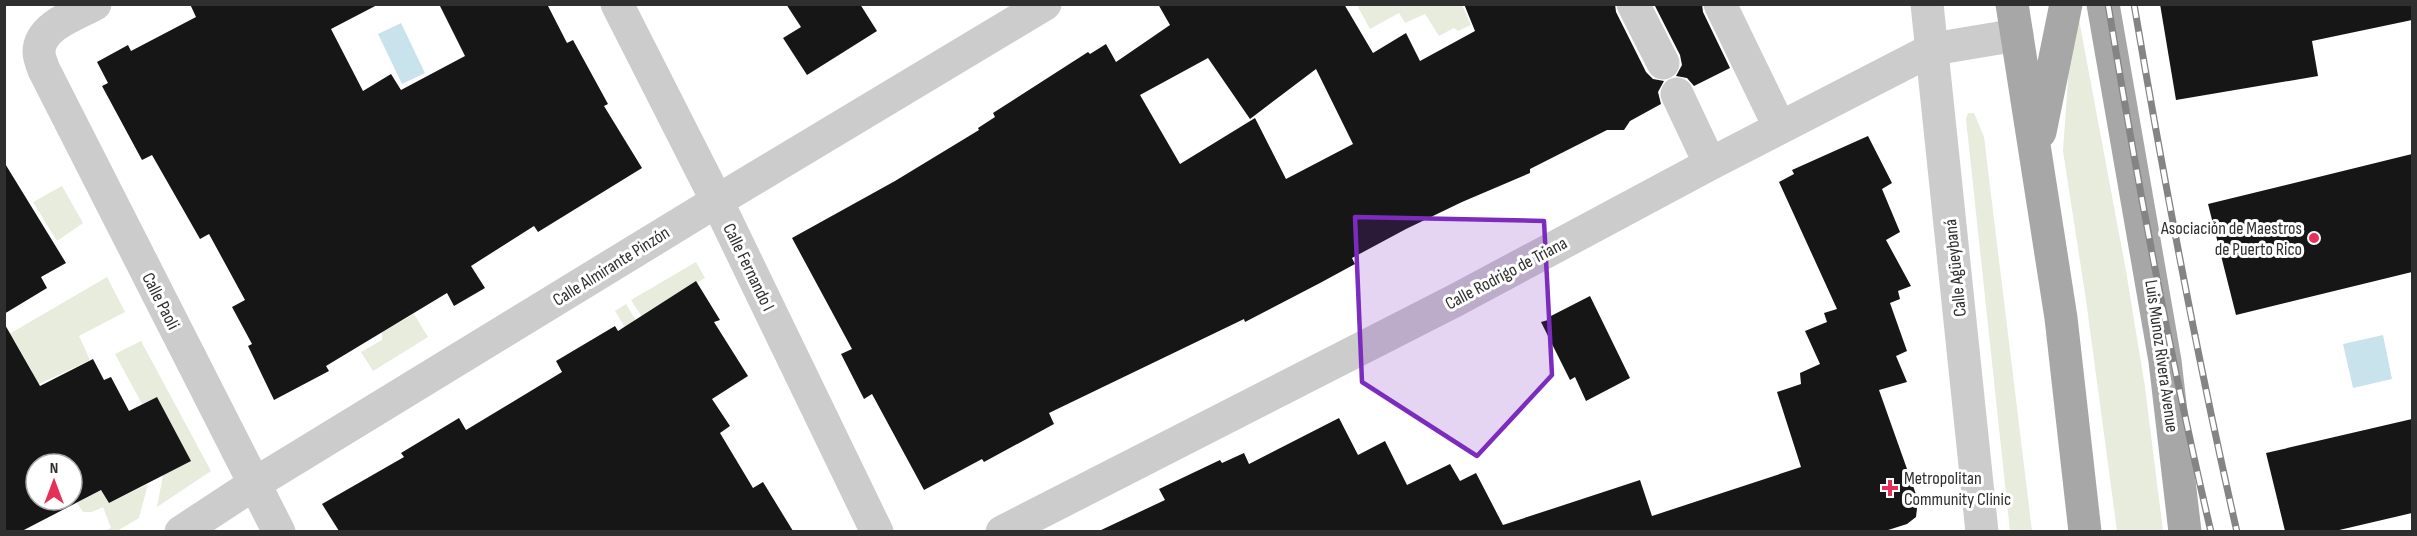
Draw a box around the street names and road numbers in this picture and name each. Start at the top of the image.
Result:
street label: Calle Agüeybaná [1940,218,1971,318]
street label: Calle Fernando I [718,220,779,314]
street label: Calle Almirante Pinzón [549,222,673,311]
street label: Calle Rodrigo de Triana [1442,232,1571,314]
street label: Calle Paoli [137,269,184,333]
street label: Luis Munoz Rivera Avenue [2140,278,2183,434]

